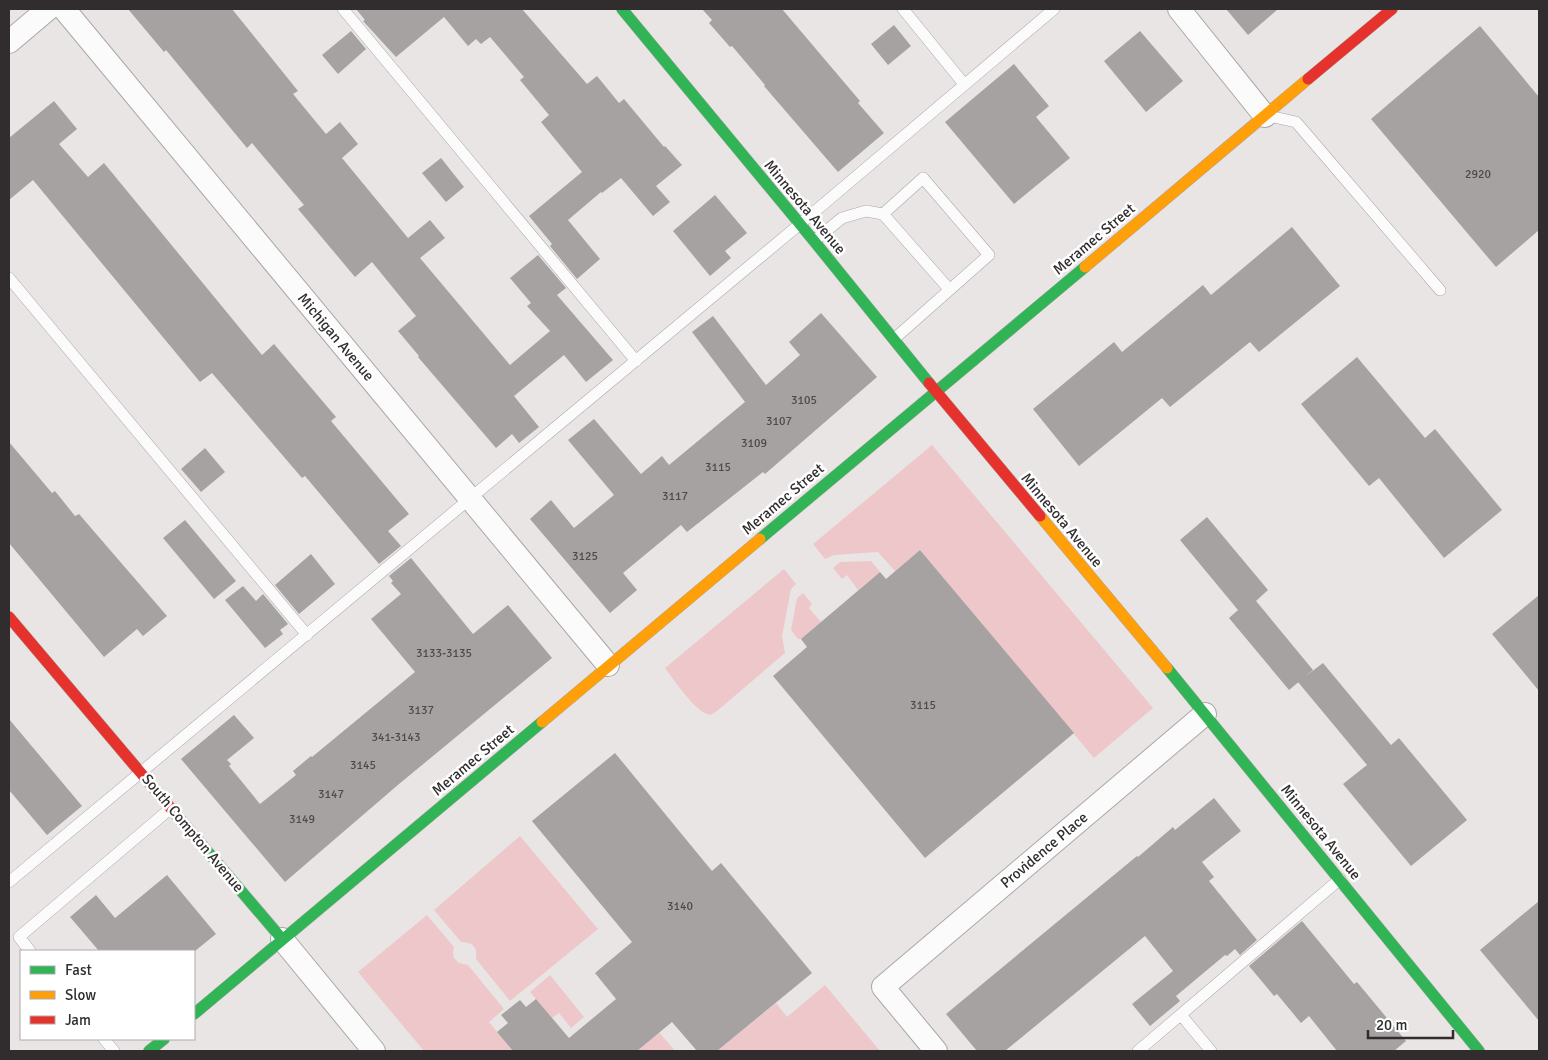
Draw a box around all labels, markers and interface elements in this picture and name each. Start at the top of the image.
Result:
street label: Minnesota Avenue [760,156,850,258]
house number: 2920 [1465,167,1491,182]
street label: Meramec Street [1049,199,1139,279]
street label: Michigan Avenue [294,289,378,385]
house number: 3105 [791,393,817,408]
house number: 3107 [766,414,792,429]
house number: 3109 [741,436,767,451]
street label: Meramec Street [738,459,828,539]
house number: 3115 [705,460,731,475]
street label: Minnesota Avenue [1017,469,1107,571]
house number: 3117 [662,489,688,504]
house number: 3125 [572,549,598,564]
house number: 3133-3135 [416,646,472,661]
house number: 3115 [910,698,936,713]
house number: 3137 [408,703,434,718]
street label: Meramec Street [428,720,518,800]
house number: 341-3143 [371,730,421,745]
house number: 3145 [350,758,376,773]
street label: South Compton Avenue [138,770,248,896]
street label: Minnesota Avenue [1277,781,1365,883]
house number: 3147 [318,787,344,802]
street label: Providence Place [997,808,1091,892]
house number: 3149 [289,812,315,827]
house number: 3140 [667,899,693,914]
legend [20,950,195,1040]
text: Fast [65,961,92,979]
text: Slow [65,986,96,1004]
scale bar [1368,1008,1453,1040]
text: Jam [65,1011,91,1029]
text: 20 m [1376,1016,1407,1034]

